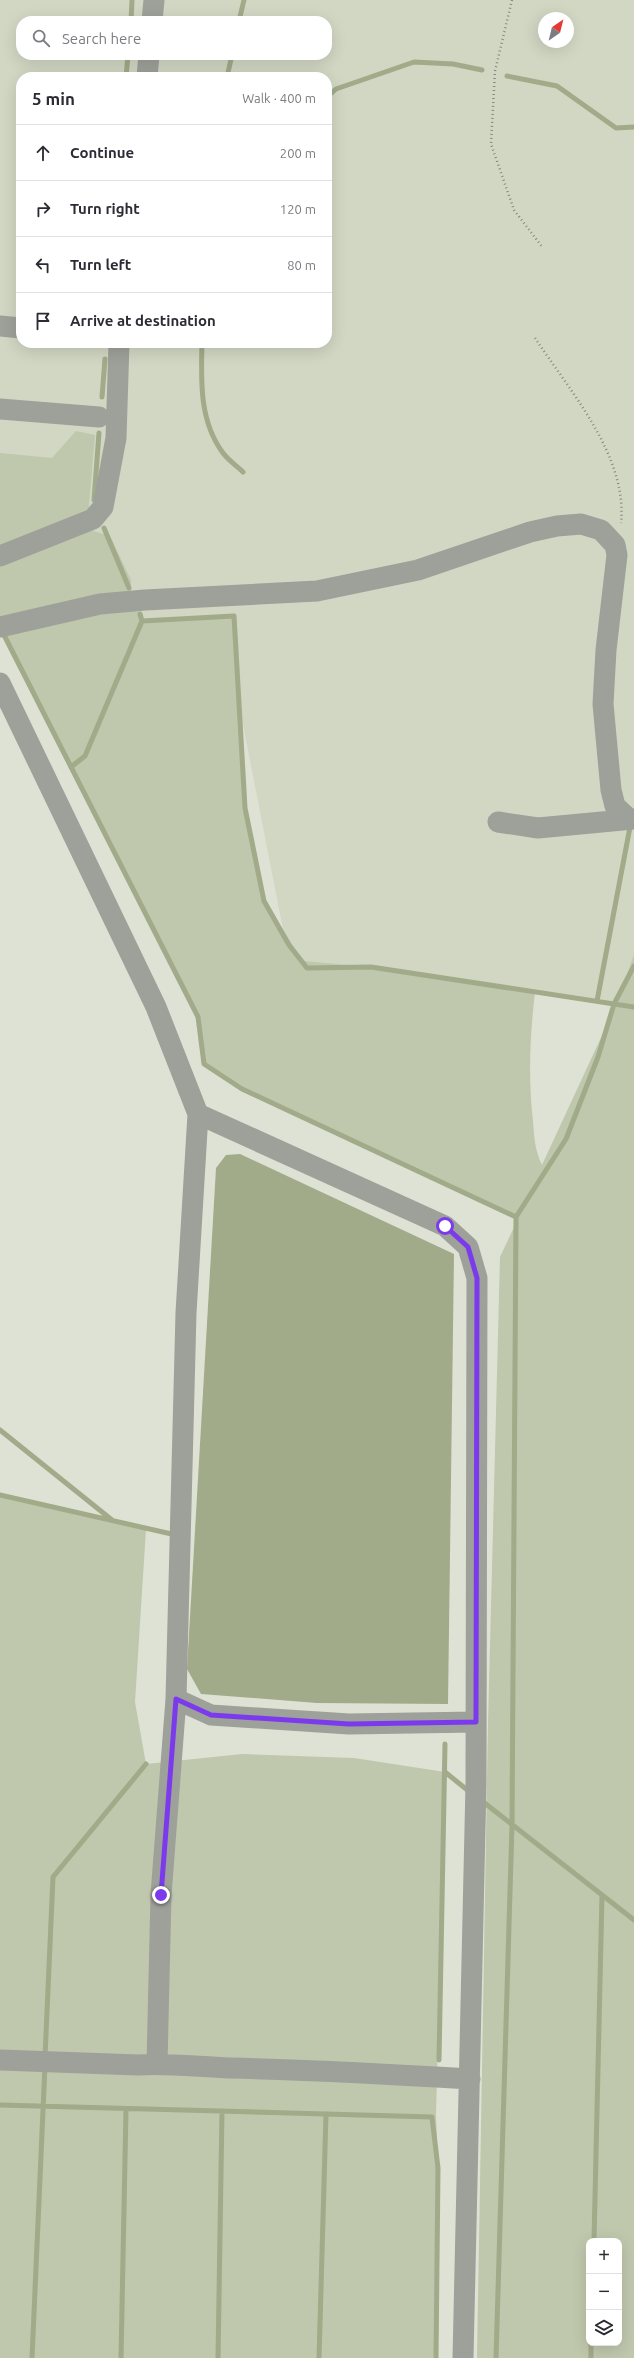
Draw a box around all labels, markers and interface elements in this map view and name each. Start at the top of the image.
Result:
north arrow [538,12,574,48]
search box [16,16,332,60]
icon: search [30,27,52,49]
text: Search here [62,30,141,47]
text: 5 min [32,89,75,108]
text: Walk · 400 m [242,91,316,105]
icon: ahead [32,142,54,164]
text: Continue [70,144,134,161]
text: 200 m [280,146,316,160]
icon: right [32,198,54,220]
text: Turn right [70,200,140,217]
text: 120 m [280,202,316,216]
icon: left [32,254,54,276]
text: Turn left [70,256,131,273]
text: 80 m [287,258,316,272]
icon: arrive [32,310,54,332]
text: Arrive at destination [70,312,216,329]
route start [436,1217,454,1235]
route end [152,1886,170,1904]
map controls [586,2238,622,2346]
button: + [586,2238,622,2274]
button: − [586,2274,622,2310]
button: layers [586,2310,622,2346]

